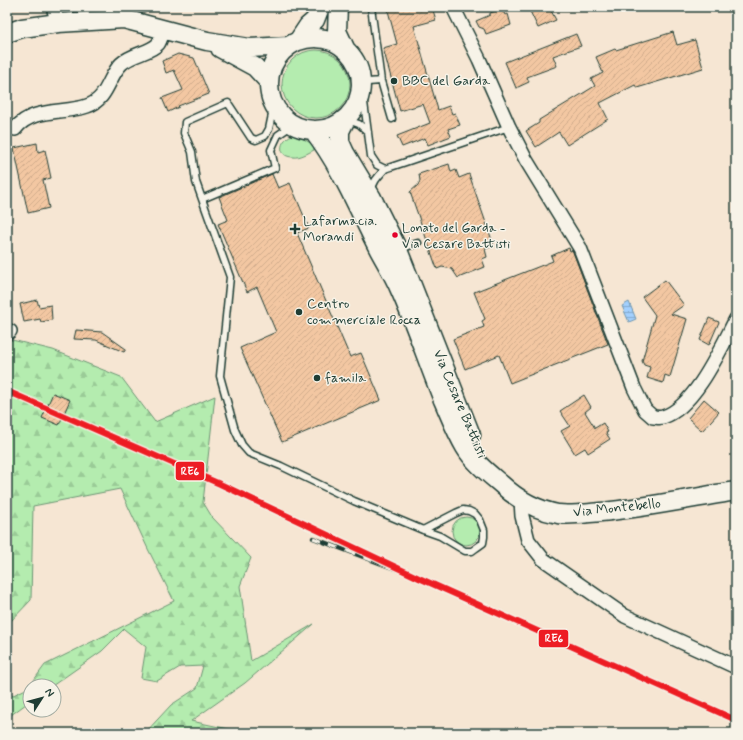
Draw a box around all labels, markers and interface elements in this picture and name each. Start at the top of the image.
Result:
place label: BBC del Garda [402,72,491,90]
marker: BBC del Garda [389,76,399,86]
place label: Lafarmacia. Morandi [303,212,377,246]
place label: Lonato del Garda - Via Cesare Battisti [402,220,510,253]
marker: Lafarmacia. Morandi [290,224,300,234]
marker: Lonato del Garda - Via Cesare Battisti [390,230,400,240]
place label: Centro commerciale Rocca [307,295,421,329]
marker: Centro commerciale Rocca [294,307,304,317]
street label: Via Cesare Battisti [429,347,491,461]
place label: famila [325,369,367,387]
marker: famila [312,373,322,383]
line badge: RE6 [175,461,205,481]
text: RE6 [181,465,200,479]
street label: Via Montebello [572,494,662,522]
line badge: RE6 [538,629,569,648]
text: RE6 [545,632,564,646]
north arrow [22,678,62,718]
text: N [41,686,57,700]

